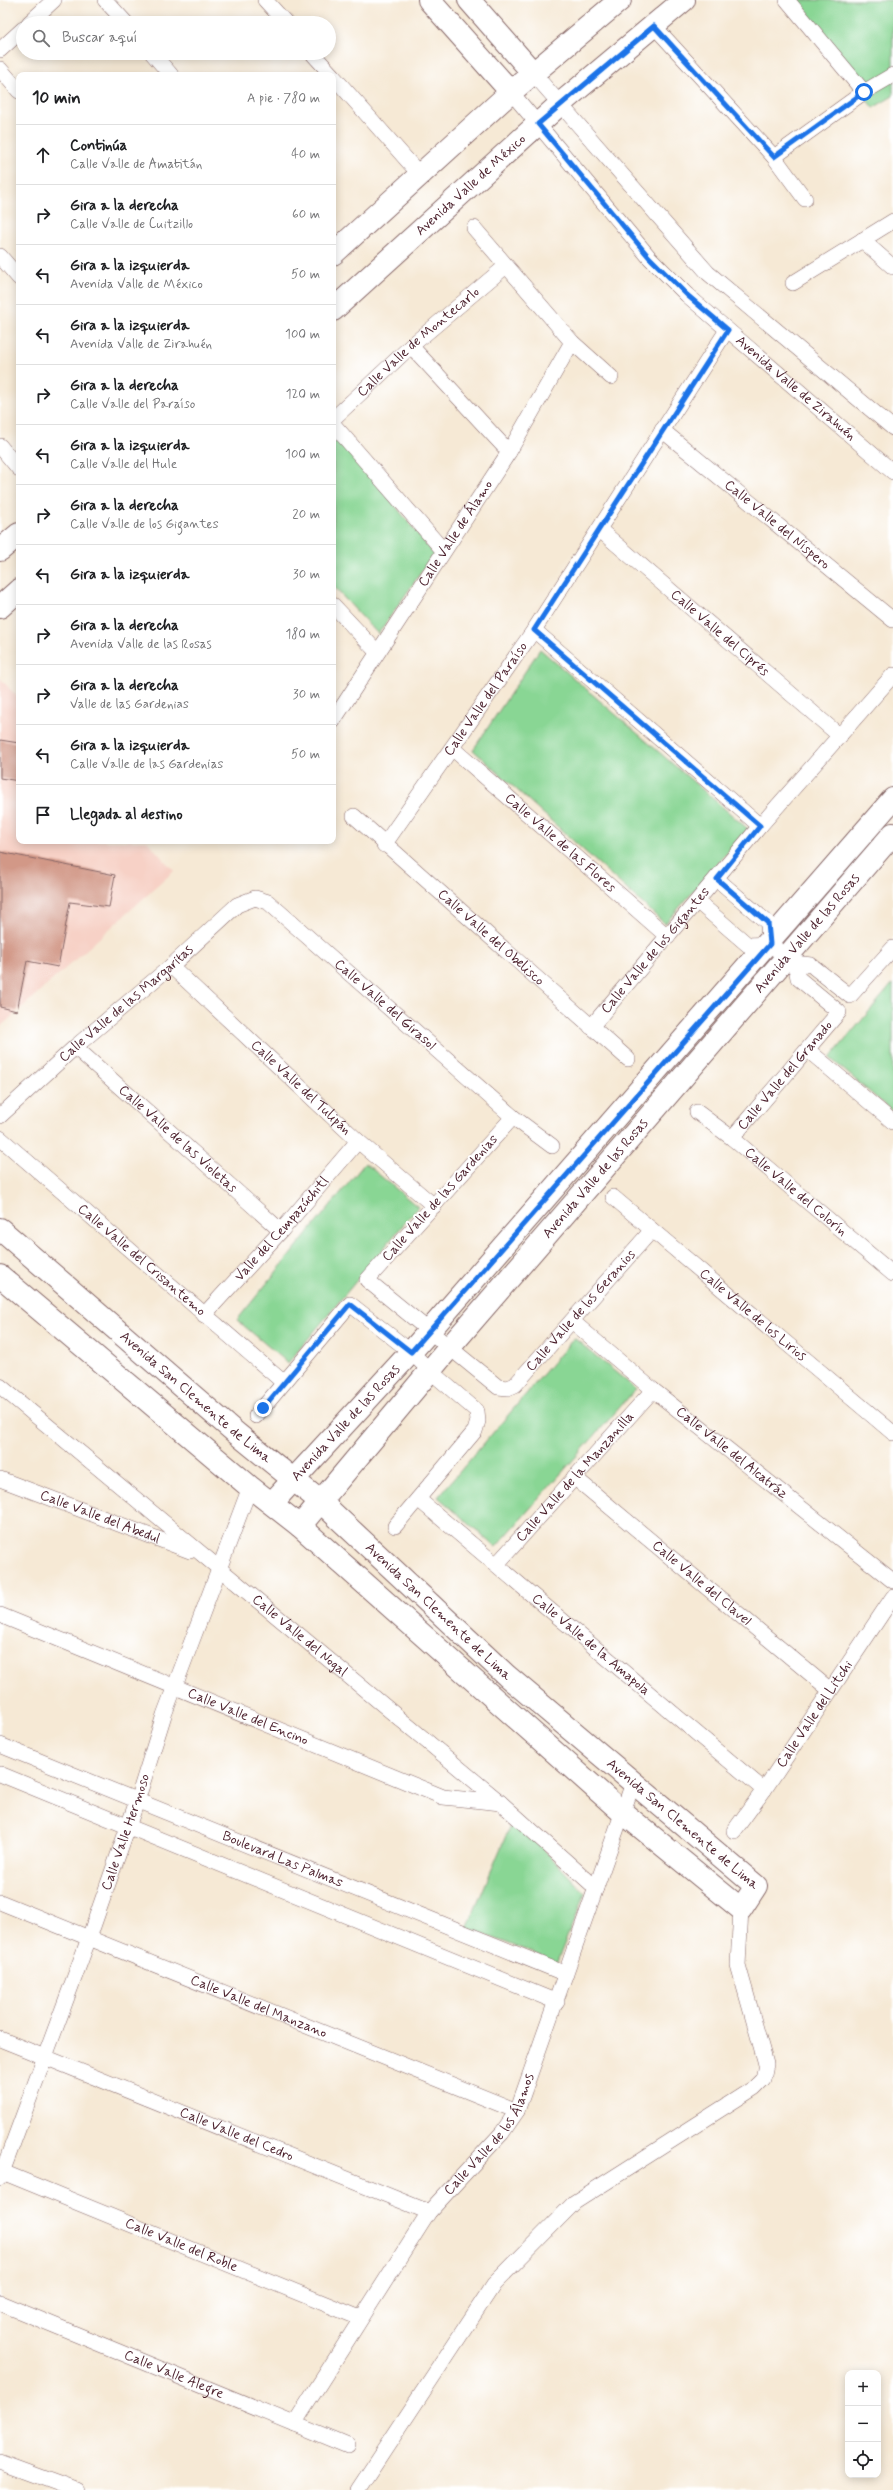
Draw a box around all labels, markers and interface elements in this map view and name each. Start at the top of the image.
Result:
search box [16,16,336,60]
icon: search [30,27,52,49]
text: Buscar aquí [62,28,137,48]
route start [855,83,873,101]
text: 10 min [32,87,81,109]
text: A pie · 780 m [247,90,320,107]
street label: Avenida Valle de México [412,130,530,240]
text: Continúa [70,136,127,156]
icon: ahead [32,144,54,166]
text: 40 m [291,146,320,163]
text: Calle Valle de Amatitán [70,156,202,173]
text: Gira a la derecha [70,196,179,216]
icon: right [32,204,54,226]
text: 60 m [292,206,320,223]
text: Calle Valle de Cuitzillo [70,216,193,233]
text: Gira a la izquierda [70,256,189,276]
icon: left [32,264,54,286]
text: 50 m [291,266,320,283]
text: Avenida Valle de México [70,276,203,293]
street label: Calle Valle de Montecarlo [353,283,483,401]
text: Gira a la izquierda [70,316,189,336]
icon: left [32,324,54,346]
text: 100 m [285,326,320,343]
street label: Avenida Valle de Zirahuén [732,332,860,445]
text: Avenida Valle de Zirahuén [70,336,212,353]
text: Gira a la derecha [70,376,179,396]
icon: right [32,384,54,406]
text: 120 m [286,386,320,403]
text: Calle Valle del Paraíso [70,396,195,413]
text: Gira a la izquierda [70,436,189,456]
icon: left [32,444,54,466]
text: 100 m [285,446,320,463]
text: Calle Valle del Hule [70,456,177,473]
street label: Calle Valle del Níspero [721,476,834,573]
street label: Calle Valle de Álamo [414,477,497,590]
text: Gira a la derecha [70,496,179,516]
icon: right [32,504,54,526]
text: 20 m [292,506,320,523]
text: Calle Valle de los Gigantes [70,516,219,533]
icon: left [32,564,54,586]
text: Gira a la izquierda [70,565,189,585]
text: 30 m [293,566,320,583]
street label: Calle Valle del Ciprés [667,586,773,680]
text: Gira a la derecha [70,616,179,636]
icon: right [32,624,54,646]
text: 180 m [285,626,320,643]
text: Avenida Valle de las Rosas [70,636,212,653]
street label: Calle Valle del Paraíso [440,639,532,760]
text: Gira a la derecha [70,676,179,696]
icon: right [32,684,54,706]
text: 30 m [293,686,320,703]
text: Valle de las Gardenias [70,696,189,713]
text: Gira a la izquierda [70,736,189,756]
icon: left [32,744,54,766]
text: 50 m [291,746,320,763]
text: Calle Valle de las Gardenias [70,756,223,773]
street label: Calle Valle de las Flores [501,789,620,896]
icon: arrive [32,804,54,826]
text: Llegada al destino [70,805,183,825]
street label: Avenida Valle de las Rosas [750,869,864,997]
street label: Calle Valle de los Gigantes [597,883,714,1018]
street label: Calle Valle del Obelisco [434,885,548,990]
street label: Calle Valle de las Margaritas [55,941,197,1066]
street label: Calle Valle del Girasol [330,955,440,1054]
street label: Calle Valle del Granado [734,1017,837,1134]
street label: Calle Valle del Tulipán [247,1036,355,1139]
street label: Calle Valle de las Violetas [115,1081,241,1197]
street label: Avenida Valle de las Rosas [539,1115,652,1242]
street label: Calle Valle de las Gardenias [378,1131,502,1265]
street label: Calle Valle del Colorín [741,1143,851,1240]
street label: Valle del Cempazúchitl [230,1173,333,1285]
street label: Calle Valle del Crisantemo [74,1200,209,1320]
street label: Calle Valle de los Geranios [522,1246,640,1375]
street label: Calle Valle de los Lirios [696,1265,811,1366]
street label: Avenida San Clemente de Lima [116,1328,276,1467]
street label: Avenida Valle de las Rosas [288,1360,404,1485]
route end [254,1399,272,1417]
street label: Calle Valle del Alcatráz [672,1403,791,1503]
street label: Calle Valle de la Manzanilla [512,1408,638,1546]
street label: Calle Valle del Abedul [37,1486,163,1548]
street label: Calle Valle del Clavel [648,1537,755,1630]
street label: Avenida San Clemente de Lima [361,1539,516,1685]
street label: Calle Valle de la Amapola [528,1590,654,1699]
street label: Calle Valle del Nogal [248,1591,351,1680]
street label: Calle Valle del Litchi [772,1657,857,1771]
street label: Calle Valle del Encino [185,1684,311,1750]
street label: Avenida San Clemente de Lima [603,1755,763,1894]
street label: Calle Valle Hermoso [97,1772,154,1893]
street label: Boulevard Las Palmas [220,1827,346,1892]
street label: Calle Valle del Manzano [188,1971,330,2042]
street label: Calle Valle de los Álamos [440,2071,539,2199]
street label: Calle Valle del Cedro [177,2103,296,2165]
street label: Calle Valle del Roble [122,2214,241,2276]
street label: Calle Valle Alegre [121,2346,227,2403]
map controls [845,2370,881,2478]
button: + [845,2370,881,2406]
button: − [845,2406,881,2442]
button: locate [845,2442,881,2478]

